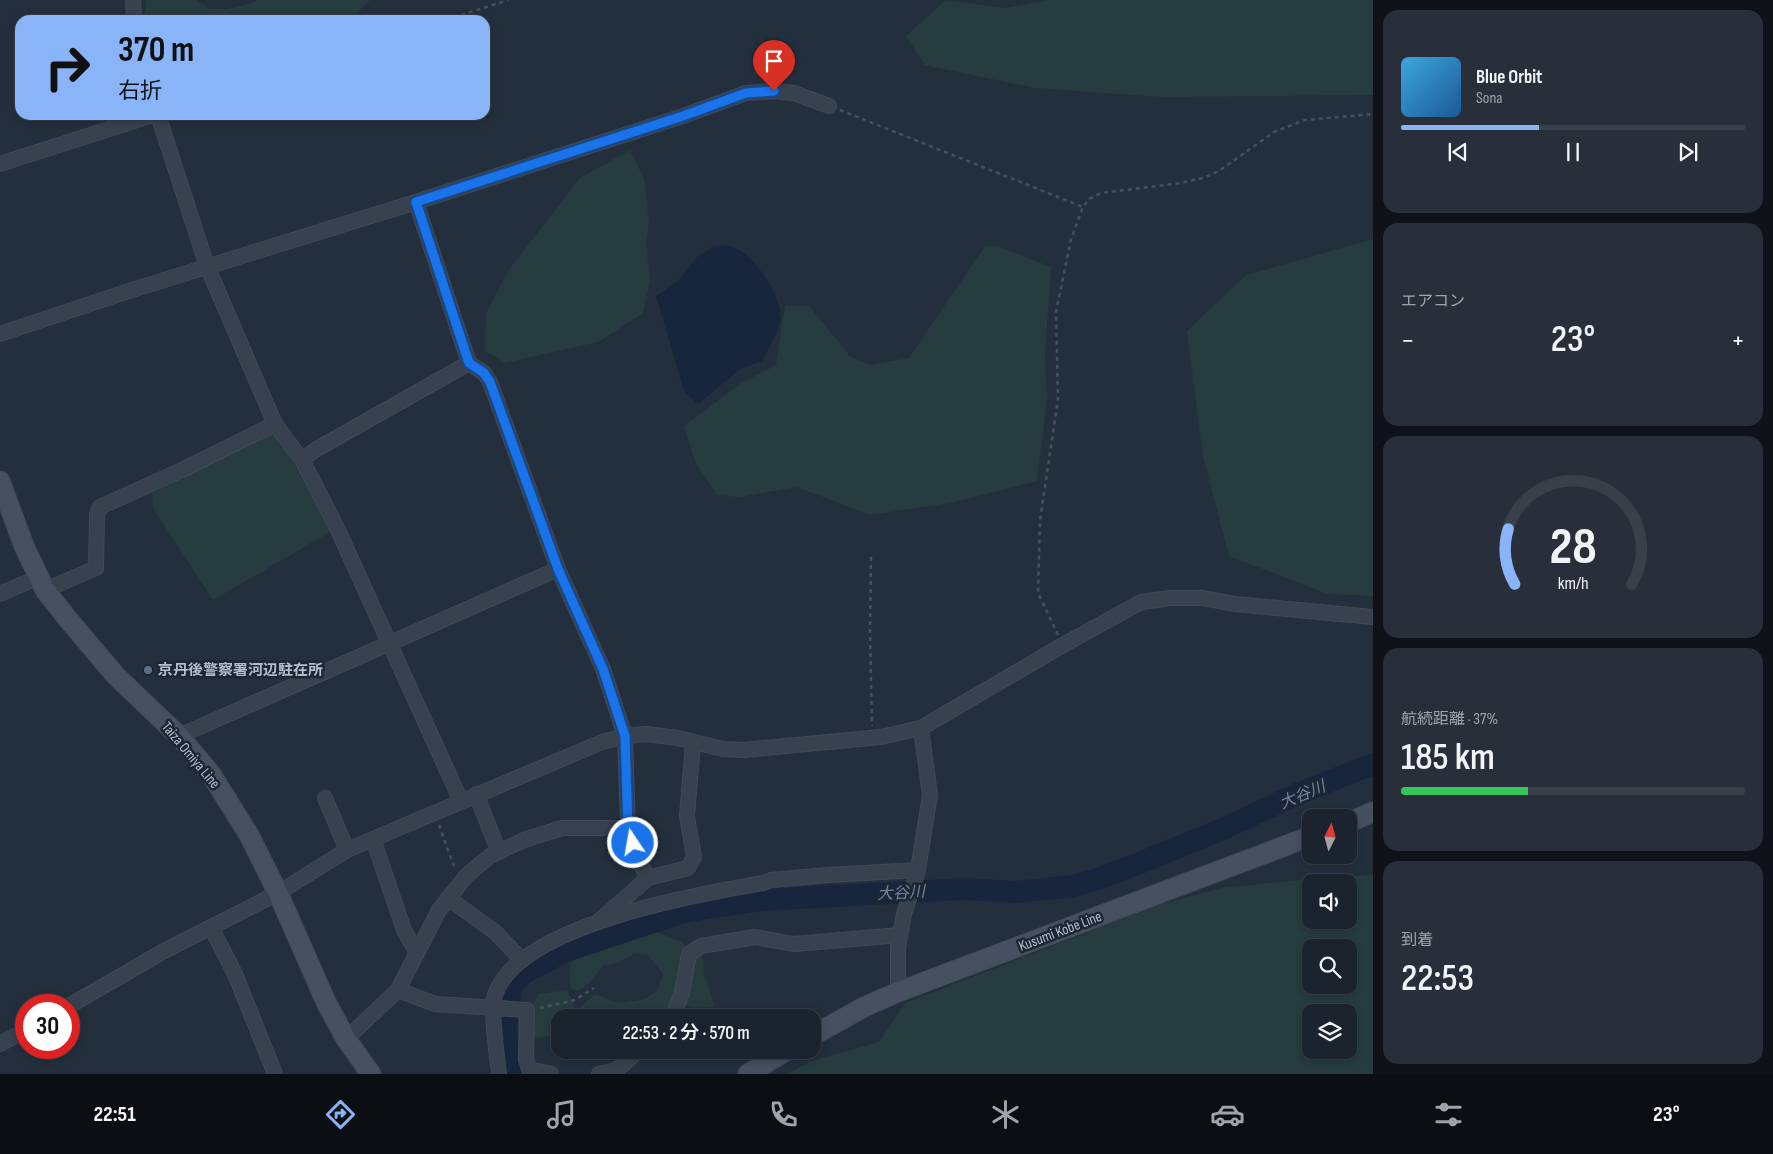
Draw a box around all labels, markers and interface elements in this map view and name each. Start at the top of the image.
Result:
text: 370 m [118,29,194,72]
icon: right [35,35,100,100]
pin [753,40,795,91]
icon: arrive [760,47,788,75]
text: Blue Orbit [1476,66,1542,89]
text: 右折 [118,78,162,105]
text: Sona [1476,89,1503,108]
icon: previous [1444,138,1472,166]
icon: pause [1559,138,1587,166]
icon: next [1674,138,1702,166]
text: エアコン [1401,292,1465,311]
text: 23° [1551,317,1595,362]
text: − [1401,324,1415,357]
text: + [1731,324,1745,357]
text: 28 [1549,516,1597,579]
text: km/h [1558,573,1588,594]
place label: 京丹後警察署河辺駐在所 [158,661,323,680]
marker: 京丹後警察署河辺駐在所 [142,664,154,676]
text: 航続距離 · 37% [1401,710,1498,729]
street label: Taiza Omiya Line [157,718,224,793]
text: 185 km [1401,735,1495,780]
water label: 大谷川 [1277,776,1330,814]
north arrow [1302,809,1358,864]
map controls [1302,809,1357,1059]
position arrow [606,816,658,868]
button: sound [1302,874,1357,929]
water label: 大谷川 [877,883,928,904]
street label: Kusumi Kobe Line [1016,907,1104,956]
text: 到着 [1401,931,1433,950]
button: search [1302,939,1357,994]
text: 22:53 [1401,956,1474,1001]
speed limit sign: 30 [15,994,80,1059]
button: layers [1302,1004,1357,1059]
text: 22:53 · 2 分 · 570 m [622,1022,750,1045]
icon: directions [323,1097,358,1132]
icon: music [544,1097,579,1132]
icon: phone [766,1097,801,1132]
icon: climate [988,1097,1023,1132]
icon: car [1210,1097,1245,1132]
icon: filters [1431,1097,1466,1132]
text: 22:51 [93,1101,136,1128]
text: 23° [1653,1101,1680,1128]

